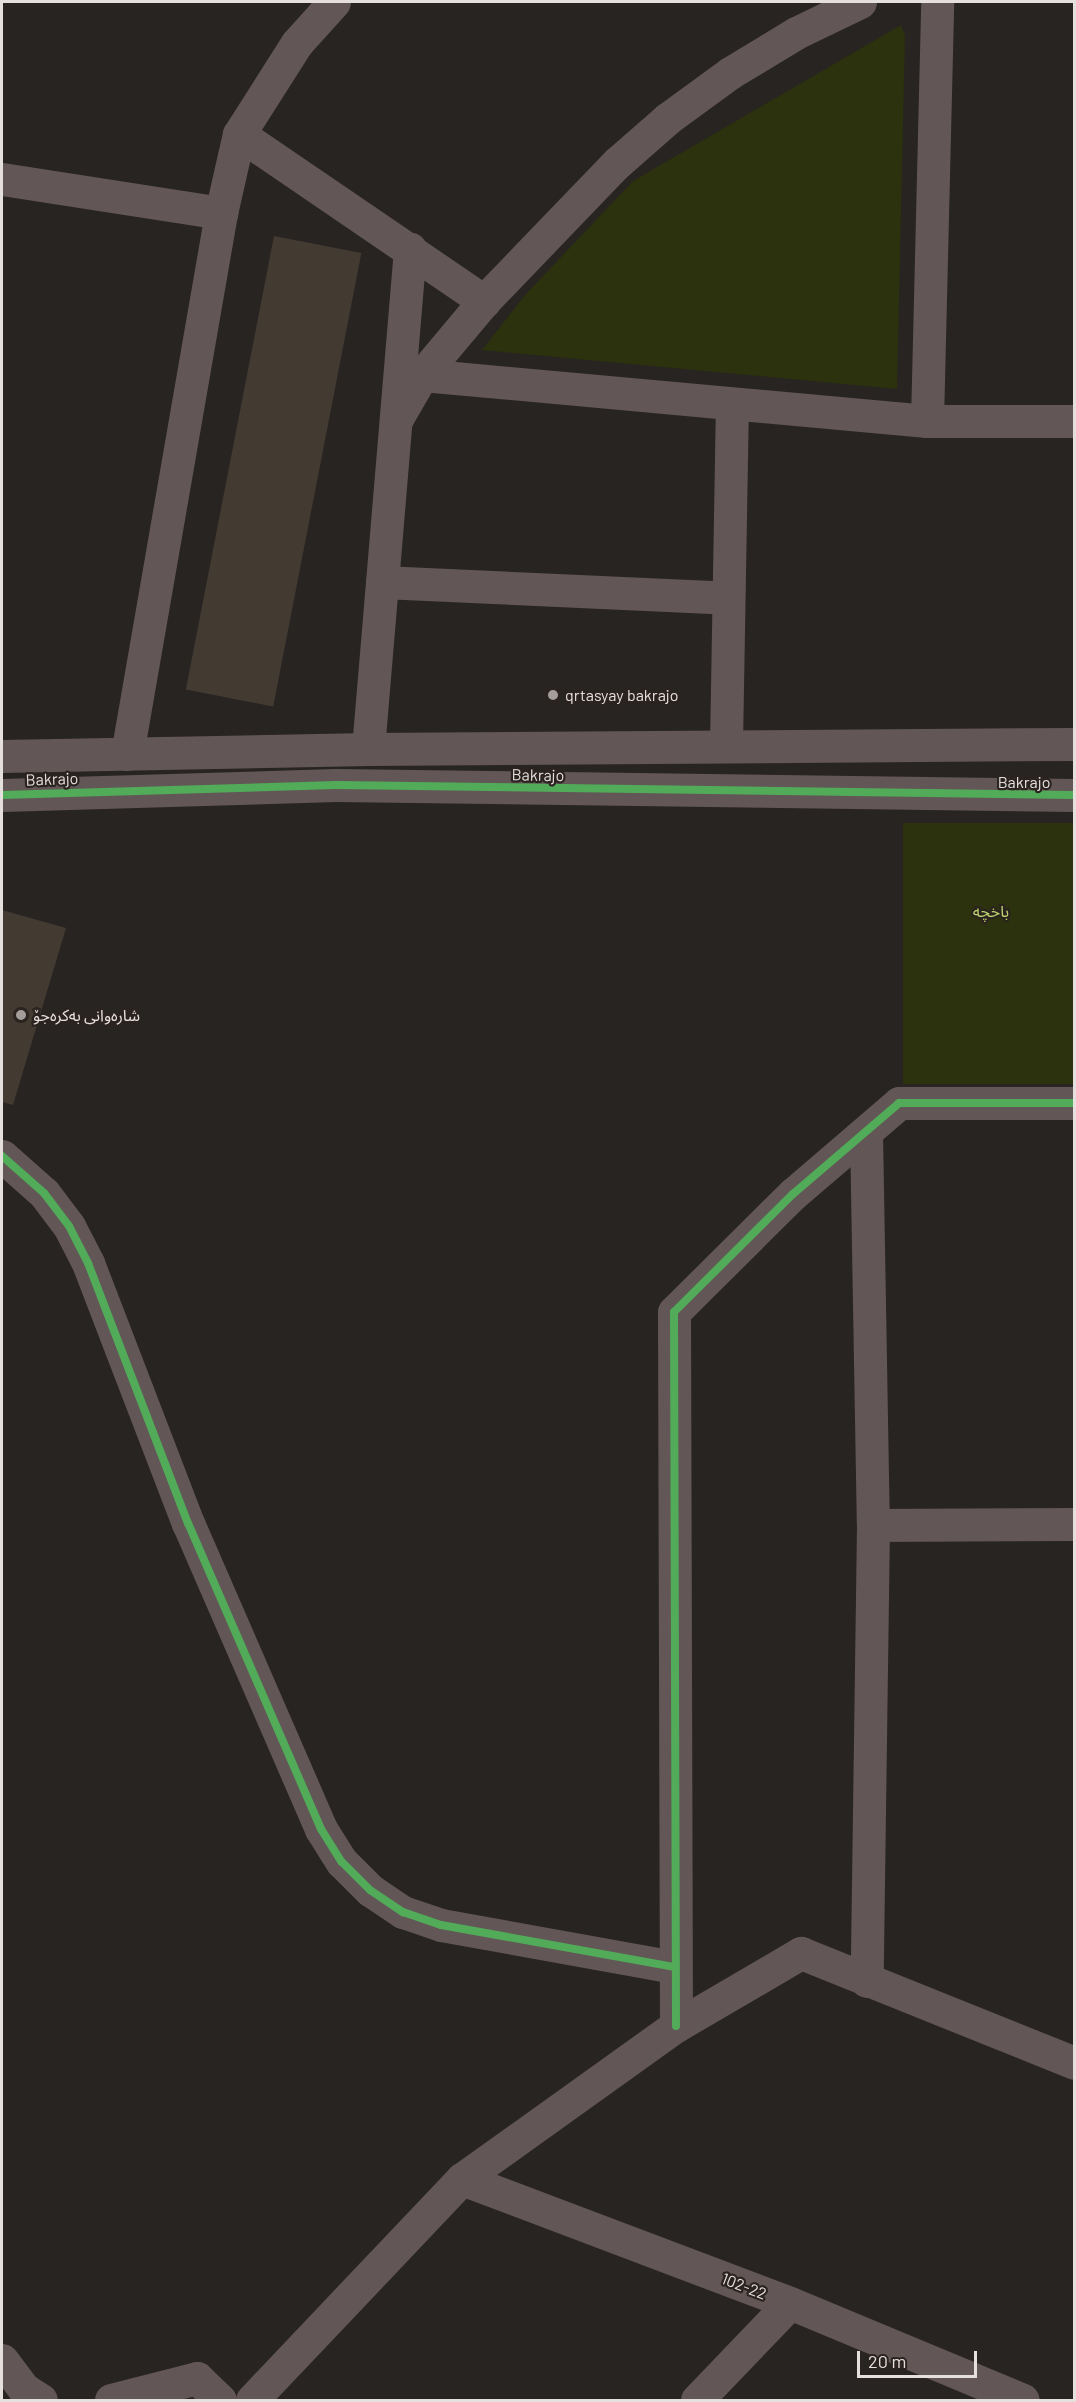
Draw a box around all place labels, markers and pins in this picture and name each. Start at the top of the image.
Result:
place label: qrtasyay bakrajo [565,685,678,705]
marker: qrtasyay bakrajo [546,688,560,702]
place label: شارەوانی بەکرەجۆ [33,1005,140,1025]
marker: شارەوانی بەکرەجۆ [14,1008,28,1022]

